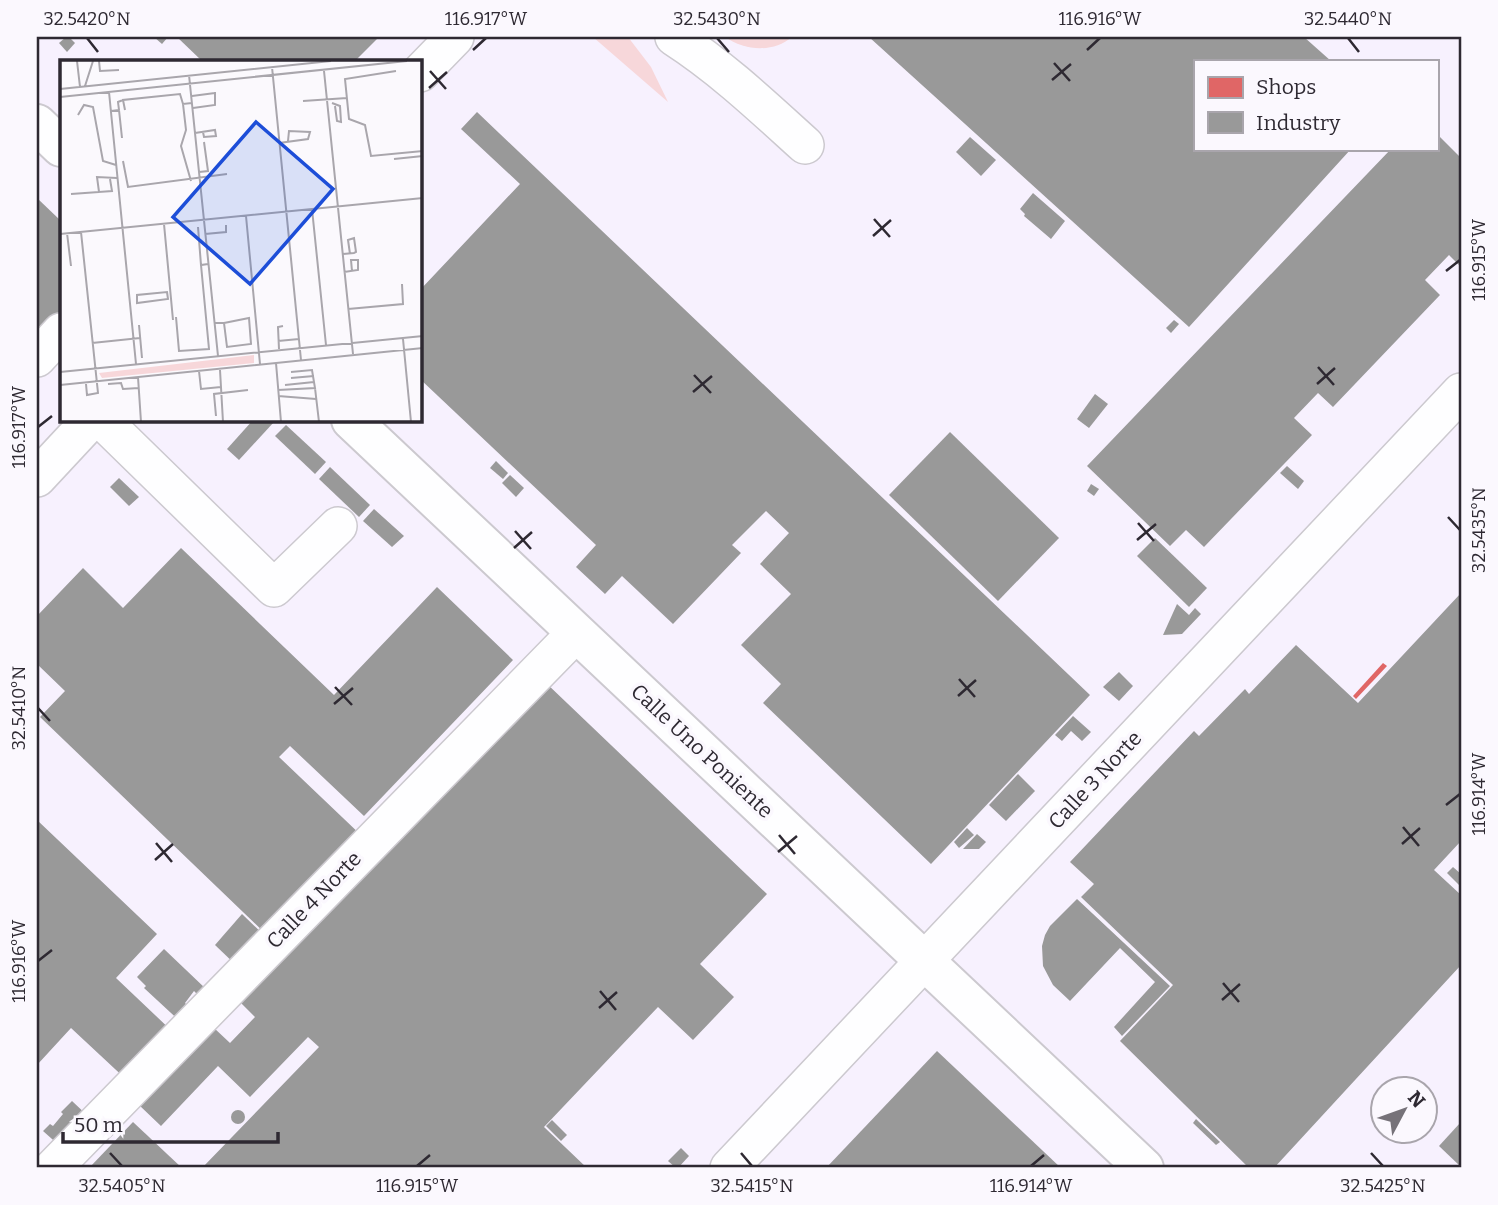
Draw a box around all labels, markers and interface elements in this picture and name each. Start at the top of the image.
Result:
text: 32.5420°N [43,8,131,30]
text: 116.917°W [445,8,528,30]
text: 32.5430°N [673,8,761,30]
text: 116.916°W [1059,8,1142,30]
text: 32.5440°N [1304,8,1392,30]
inset map [60,60,422,422]
legend [1194,60,1438,150]
text: Shops [1256,74,1316,100]
text: Industry [1256,110,1341,136]
text: 116.915°W [1468,218,1490,301]
text: 116.917°W [8,385,30,468]
text: 32.5435°N [1468,487,1490,573]
text: 32.5410°N [8,666,30,750]
street label: Calle Uno Poniente [625,678,779,824]
street label: Calle 3 Norte [1043,725,1147,835]
text: 116.914°W [1468,752,1490,835]
street label: Calle 4 Norte [261,846,367,954]
text: 116.916°W [8,919,30,1002]
north arrow [1368,1076,1438,1146]
text: N [1403,1086,1430,1113]
scale bar [63,1100,278,1144]
text: 50 m [74,1112,123,1138]
text: 32.5405°N [78,1175,166,1197]
text: 116.915°W [376,1175,459,1197]
text: 32.5415°N [711,1175,793,1197]
text: 116.914°W [990,1175,1073,1197]
text: 32.5425°N [1340,1175,1426,1197]

